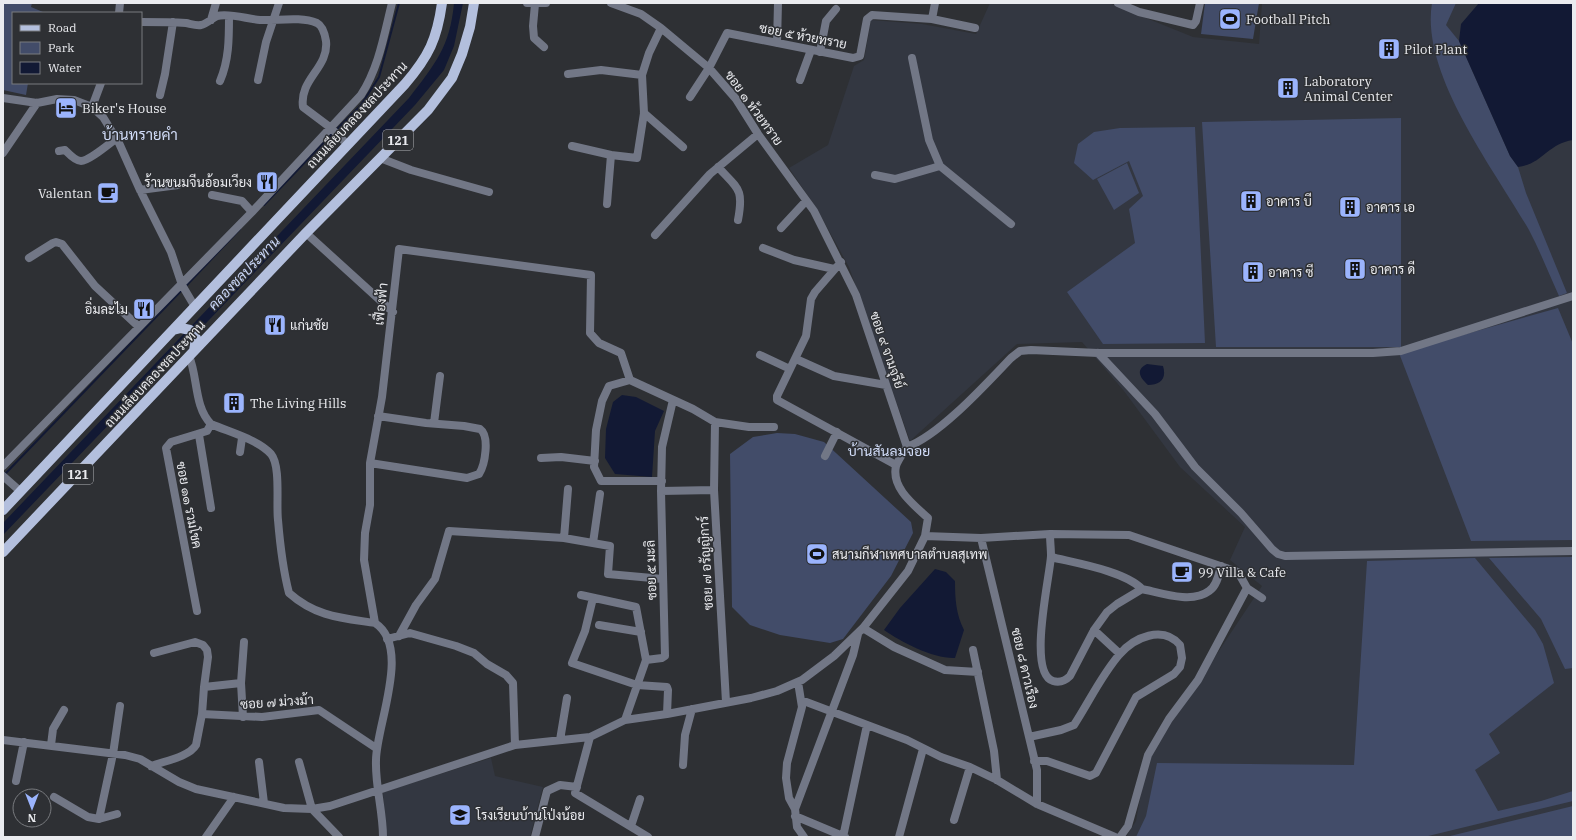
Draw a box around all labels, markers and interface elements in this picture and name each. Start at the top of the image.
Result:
sports icon: Football Pitch [1217,6,1243,32]
place label: Football Pitch [1246,11,1330,28]
legend [12,12,142,84]
street label: ซอย ๕ ห้วยทราย [758,18,848,53]
text: Road [48,20,77,35]
building icon: Pilot Plant [1376,36,1402,62]
text: Park [48,40,74,55]
place label: Pilot Plant [1404,41,1467,58]
street label: ถนนเลียบคลองชลประทาน [302,57,411,172]
text: Water [48,60,82,75]
street label: ซอย ๑ ห้วยทราย [721,66,788,149]
place label: Laboratory Animal Center [1304,73,1393,105]
building icon: Laboratory Animal Center [1275,75,1301,101]
hotel icon: Biker's House [53,95,79,121]
place label: Biker's House [82,100,167,117]
district label: บ้านทรายคำ [102,125,178,144]
road number: 121 [383,130,413,150]
restaurant icon: ร้านขนมจีนอ้อมเวียง [254,169,280,195]
place label: ร้านขนมจีนอ้อมเวียง [144,173,252,191]
cafe icon: Valentan [95,180,121,206]
place label: Valentan [38,185,92,202]
building icon: อาคาร บี [1238,188,1264,214]
place label: อาคาร บี [1266,192,1312,210]
building icon: อาคาร เอ [1337,194,1363,220]
place label: อาคาร เอ [1366,199,1415,216]
water label: คลองชลประทาน [204,232,284,314]
building icon: อาคาร ดี [1342,256,1368,282]
building icon: อาคาร ซี [1240,259,1266,285]
place label: อาคาร ดี [1370,260,1415,278]
place label: อาคาร ซี [1268,263,1313,281]
street label: เฟื่องฟ้า [366,282,392,326]
restaurant icon: อิ่มละไม [131,296,157,322]
place label: อิ่มละไม [85,297,128,318]
street label: ซอย ๙ จามจุรีย์ [865,309,909,391]
restaurant icon: แก่นชัย [262,312,288,338]
street label: ถนนเลียบคลองชลประทาน [100,316,209,431]
place label: แก่นชัย [290,317,329,334]
building icon: The Living Hills [221,390,247,416]
place label: The Living Hills [250,395,346,412]
district label: บ้านสันลมจอย [848,442,930,460]
street label: ซอย ๑๑ รวมโชค [172,460,206,550]
road number: 121 [63,464,93,484]
street label: ซอย ๗ อรัญญิการ์ [694,515,717,611]
street label: ซอย ๕ มะลิ [641,540,661,600]
sports icon: สนามกีฬาเทศบาลตำบลสุเทพ [804,541,830,567]
place label: สนามกีฬาเทศบาลตำบลสุเทพ [832,545,987,564]
cafe icon: 99 Villa & Cafe [1169,559,1195,585]
place label: 99 Villa & Cafe [1198,564,1286,581]
street label: ซอย ๘ ดาวเรือง [1007,626,1044,710]
street label: ซอย ๗ ม่วงม้า [240,690,314,713]
north arrow [12,788,52,828]
school or university icon: โรงเรียนบ้านโป่งน้อย [447,802,473,828]
place label: โรงเรียนบ้านโป่งน้อย [475,806,585,824]
text: N [27,811,36,825]

